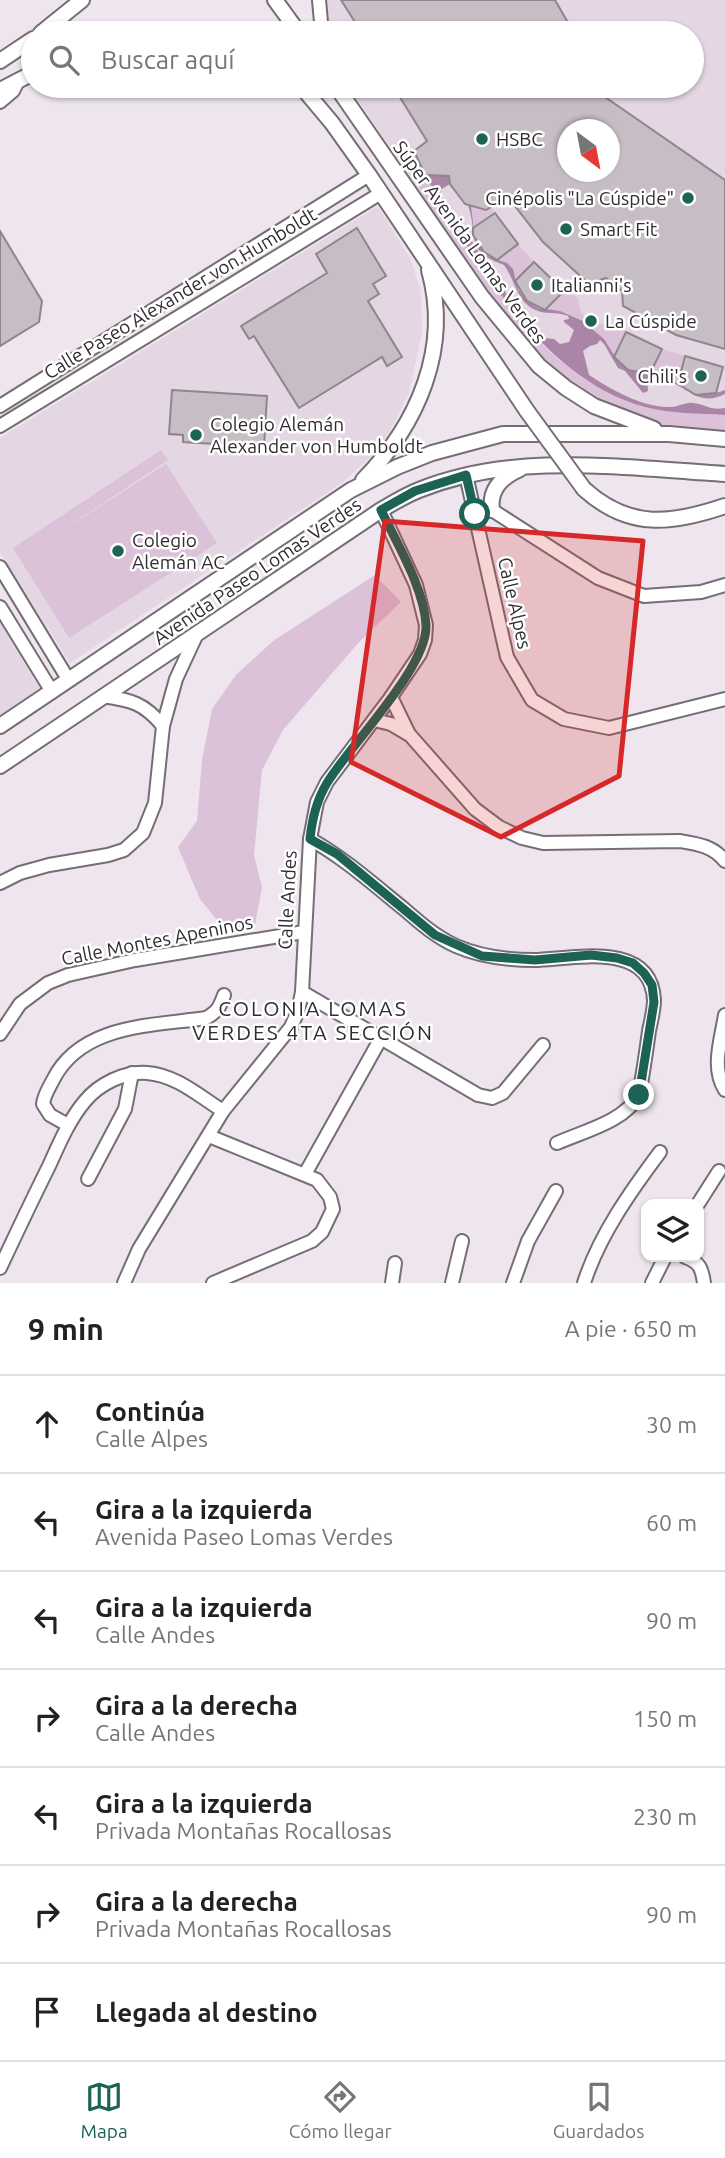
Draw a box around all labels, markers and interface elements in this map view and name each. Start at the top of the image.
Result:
search box [21,21,704,98]
icon: search [45,41,83,79]
text: Buscar aquí [101,45,235,74]
north arrow [557,119,620,182]
place label: HSBC [496,128,543,150]
marker: HSBC [474,131,490,147]
street label: Súper Avenida Lomas Verdes [389,136,551,348]
place label: Cinépolis "La Cúspide" [485,187,674,209]
marker: Cinépolis "La Cúspide" [680,190,696,206]
street label: Calle Paseo Alexander von Humboldt [40,202,321,383]
place label: Smart Fit [580,218,658,240]
marker: Smart Fit [558,221,574,237]
place label: Italianni's [551,274,632,296]
marker: Italianni's [529,277,545,293]
place label: La Cúspide [605,310,697,332]
marker: La Cúspide [583,313,599,329]
place label: Chili's [637,365,687,387]
marker: Chili's [693,368,709,384]
place label: Colegio Alemán Alexander von Humboldt [210,413,423,457]
marker: Colegio Alemán Alexander von Humboldt [188,427,204,443]
street label: Avenida Paseo Lomas Verdes [149,493,365,649]
route start [459,498,490,529]
place label: Colegio Alemán AC [132,529,225,573]
marker: Colegio Alemán AC [110,543,126,559]
street label: Calle Alpes [494,555,536,651]
street label: Calle Andes [273,850,301,950]
street label: Calle Montes Apeninos [59,911,255,969]
district label: COLONIA LOMAS VERDES 4TA SECCIÓN [192,996,434,1044]
route end [623,1079,654,1110]
map controls [641,1199,704,1262]
button: layers [641,1199,704,1262]
text: 9 min [28,1312,104,1346]
text: A pie · 650 m [565,1316,697,1341]
text: Continúa [95,1397,205,1426]
icon: ahead [28,1405,66,1443]
text: 30 m [646,1412,697,1437]
text: Calle Alpes [95,1426,208,1451]
text: Gira a la izquierda [95,1495,313,1524]
icon: left [28,1503,66,1541]
text: 60 m [646,1510,697,1535]
text: Avenida Paseo Lomas Verdes [95,1524,393,1549]
text: Gira a la izquierda [95,1593,313,1622]
icon: left [28,1601,66,1639]
text: 90 m [646,1608,697,1633]
text: Calle Andes [95,1622,215,1647]
text: Gira a la derecha [95,1691,298,1720]
icon: right [28,1699,66,1737]
text: 150 m [633,1706,697,1731]
text: Calle Andes [95,1720,215,1745]
text: Gira a la izquierda [95,1789,313,1818]
icon: left [28,1797,66,1835]
text: 230 m [633,1804,697,1829]
text: Privada Montañas Rocallosas [95,1818,392,1843]
text: Gira a la derecha [95,1887,298,1916]
icon: right [28,1895,66,1933]
text: 90 m [646,1902,697,1927]
text: Privada Montañas Rocallosas [95,1916,392,1941]
icon: arrive [28,1993,66,2031]
text: Llegada al destino [95,1998,318,2027]
tab: Mapa [81,2078,128,2142]
tab: Cómo llegar [289,2078,392,2142]
tab: Guardados [553,2078,644,2142]

